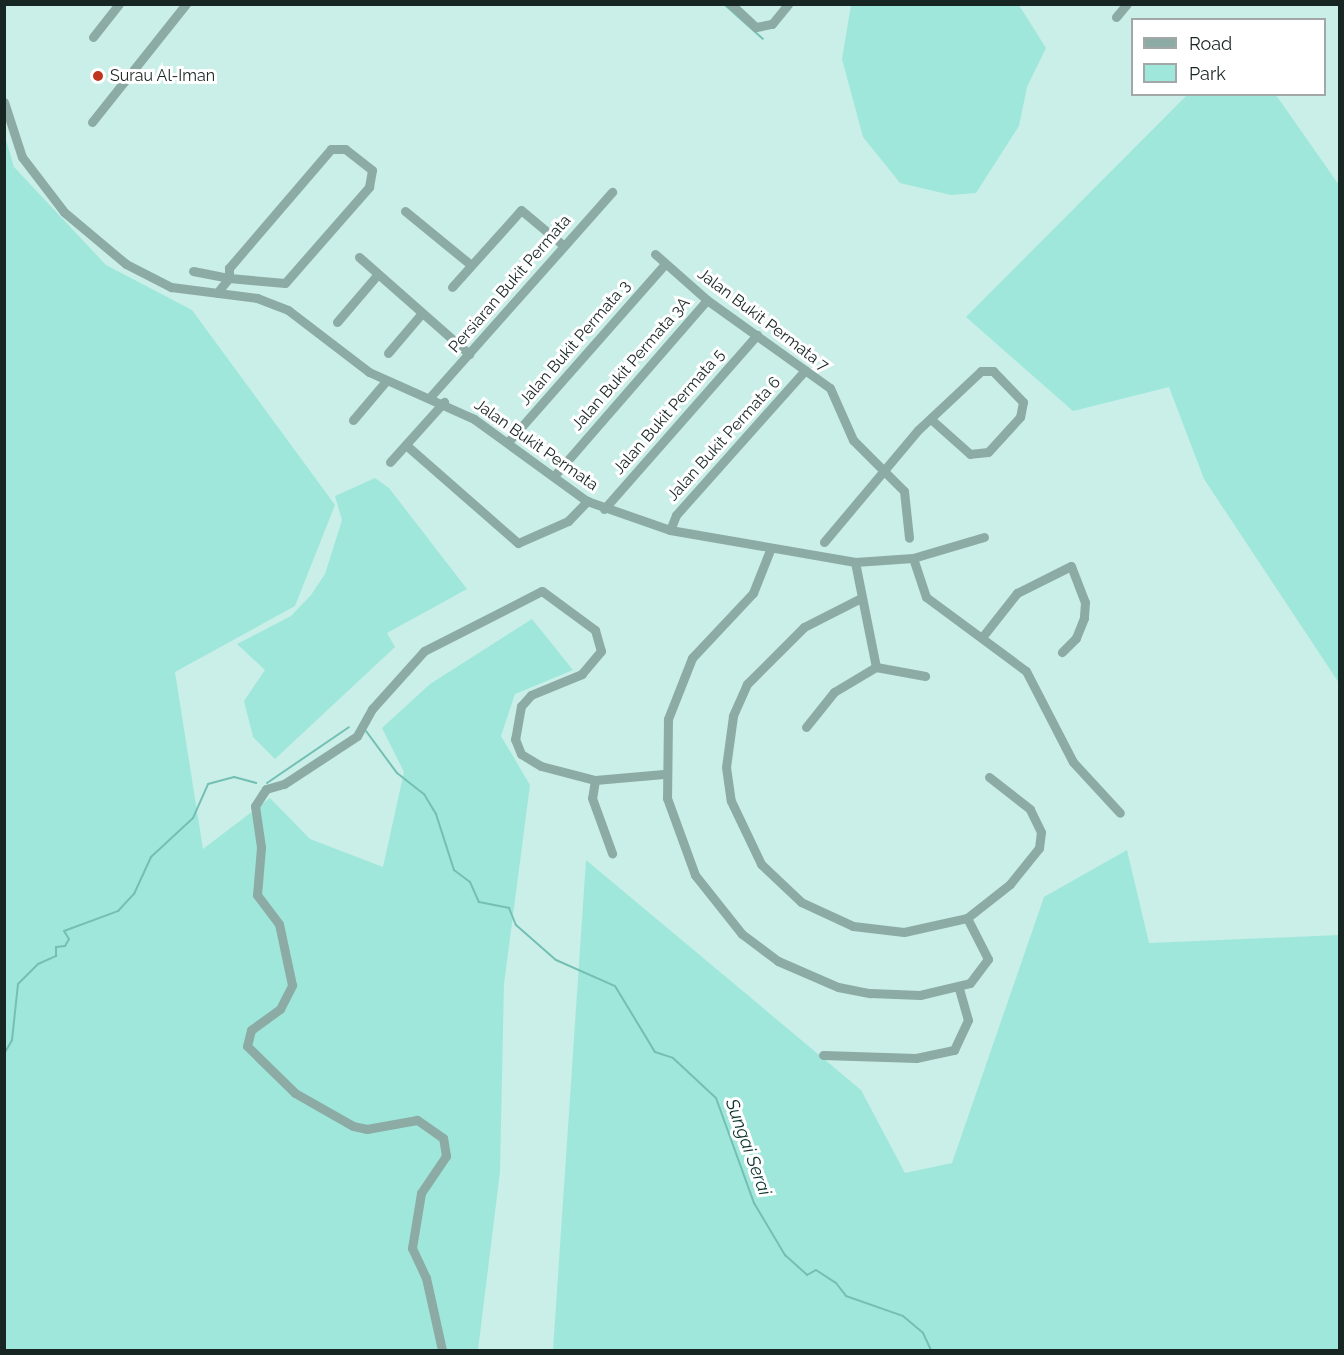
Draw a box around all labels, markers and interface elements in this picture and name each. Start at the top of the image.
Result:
legend [1131,18,1326,96]
text: Road [1189,33,1232,54]
text: Park [1189,63,1226,84]
place label: Surau Al-Iman [110,66,215,86]
marker: Surau Al-Iman [91,69,105,83]
street label: Persiaran Bukit Permata [445,211,575,357]
street label: Jalan Bukit Permata 7 [694,264,832,376]
street label: Jalan Bukit Permata 3 [516,277,634,409]
street label: Jalan Bukit Permata 3A [568,294,694,434]
street label: Jalan Bukit Permata 5 [609,346,729,478]
street label: Jalan Bukit Permata 6 [663,373,785,505]
street label: Jalan Bukit Permata [470,395,602,495]
water label: Sungai Serai [721,1096,775,1198]

